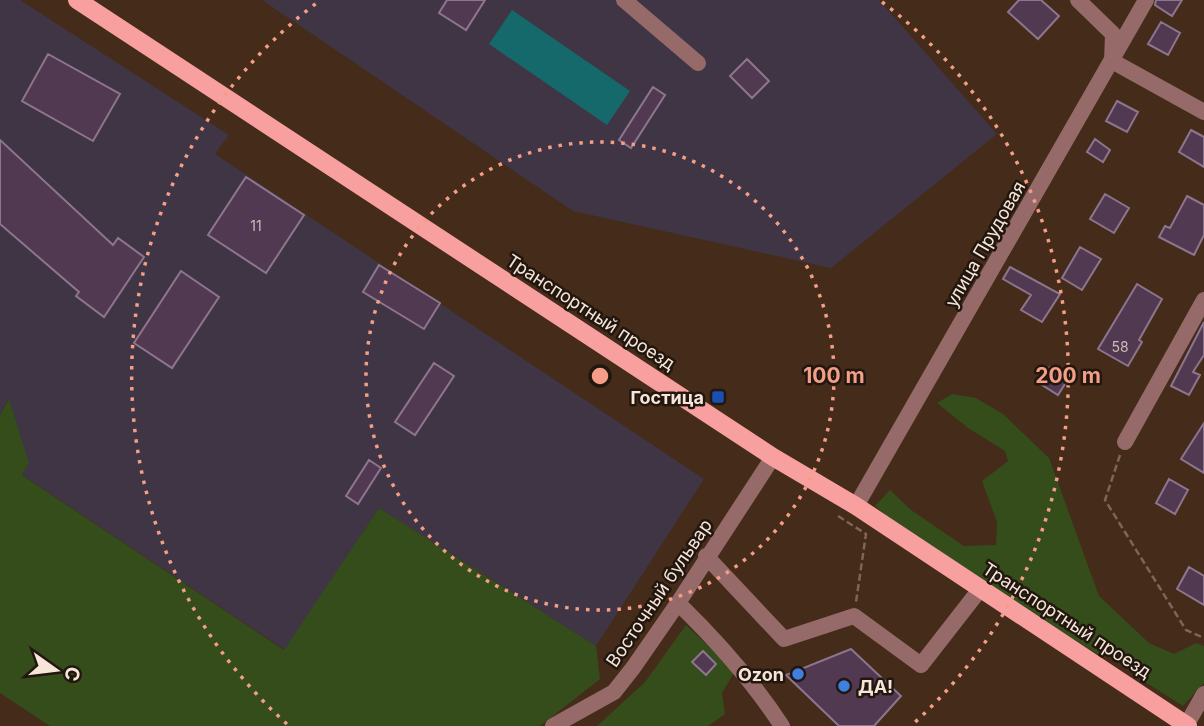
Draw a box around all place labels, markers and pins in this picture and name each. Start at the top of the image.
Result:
centre of rings [588,364,612,388]
place label: Гостица [631,387,704,408]
marker: Гостица [710,389,726,405]
place label: Ozon [738,664,784,685]
marker: Ozon [790,666,806,682]
place label: ДА! [858,676,893,697]
marker: ДА! [836,678,852,694]

